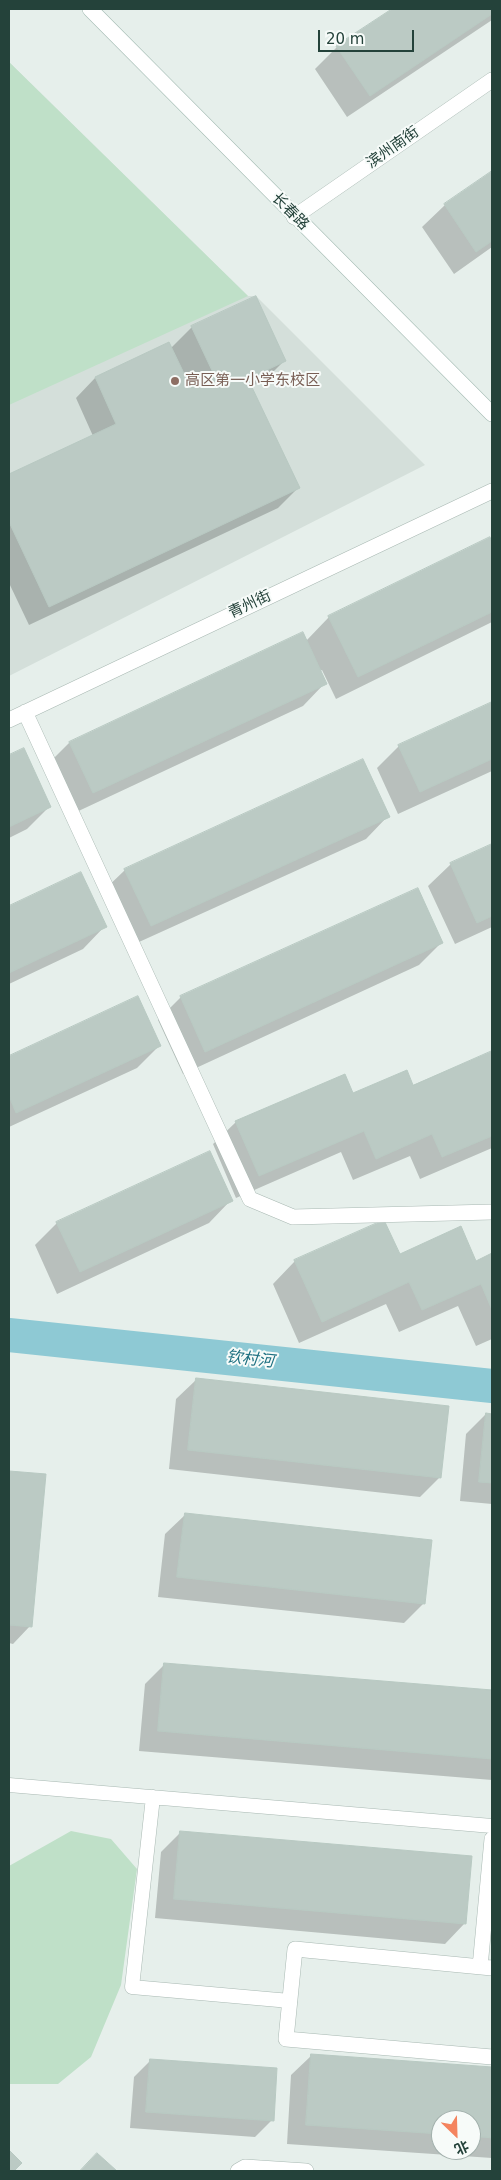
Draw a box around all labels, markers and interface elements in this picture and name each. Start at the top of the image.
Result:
scale bar [321,20,417,52]
text: 20 m [326,30,364,48]
street label: 滨州南街 [363,123,423,173]
street label: 长春路 [268,190,312,234]
place label: 高区第一小学东校区 [185,372,320,390]
marker: 高区第一小学东校区 [169,375,181,387]
street label: 青州街 [226,587,274,623]
water label: 钦村河 [225,1348,275,1372]
north arrow [431,2110,481,2160]
text: 北 [452,2138,471,2158]

